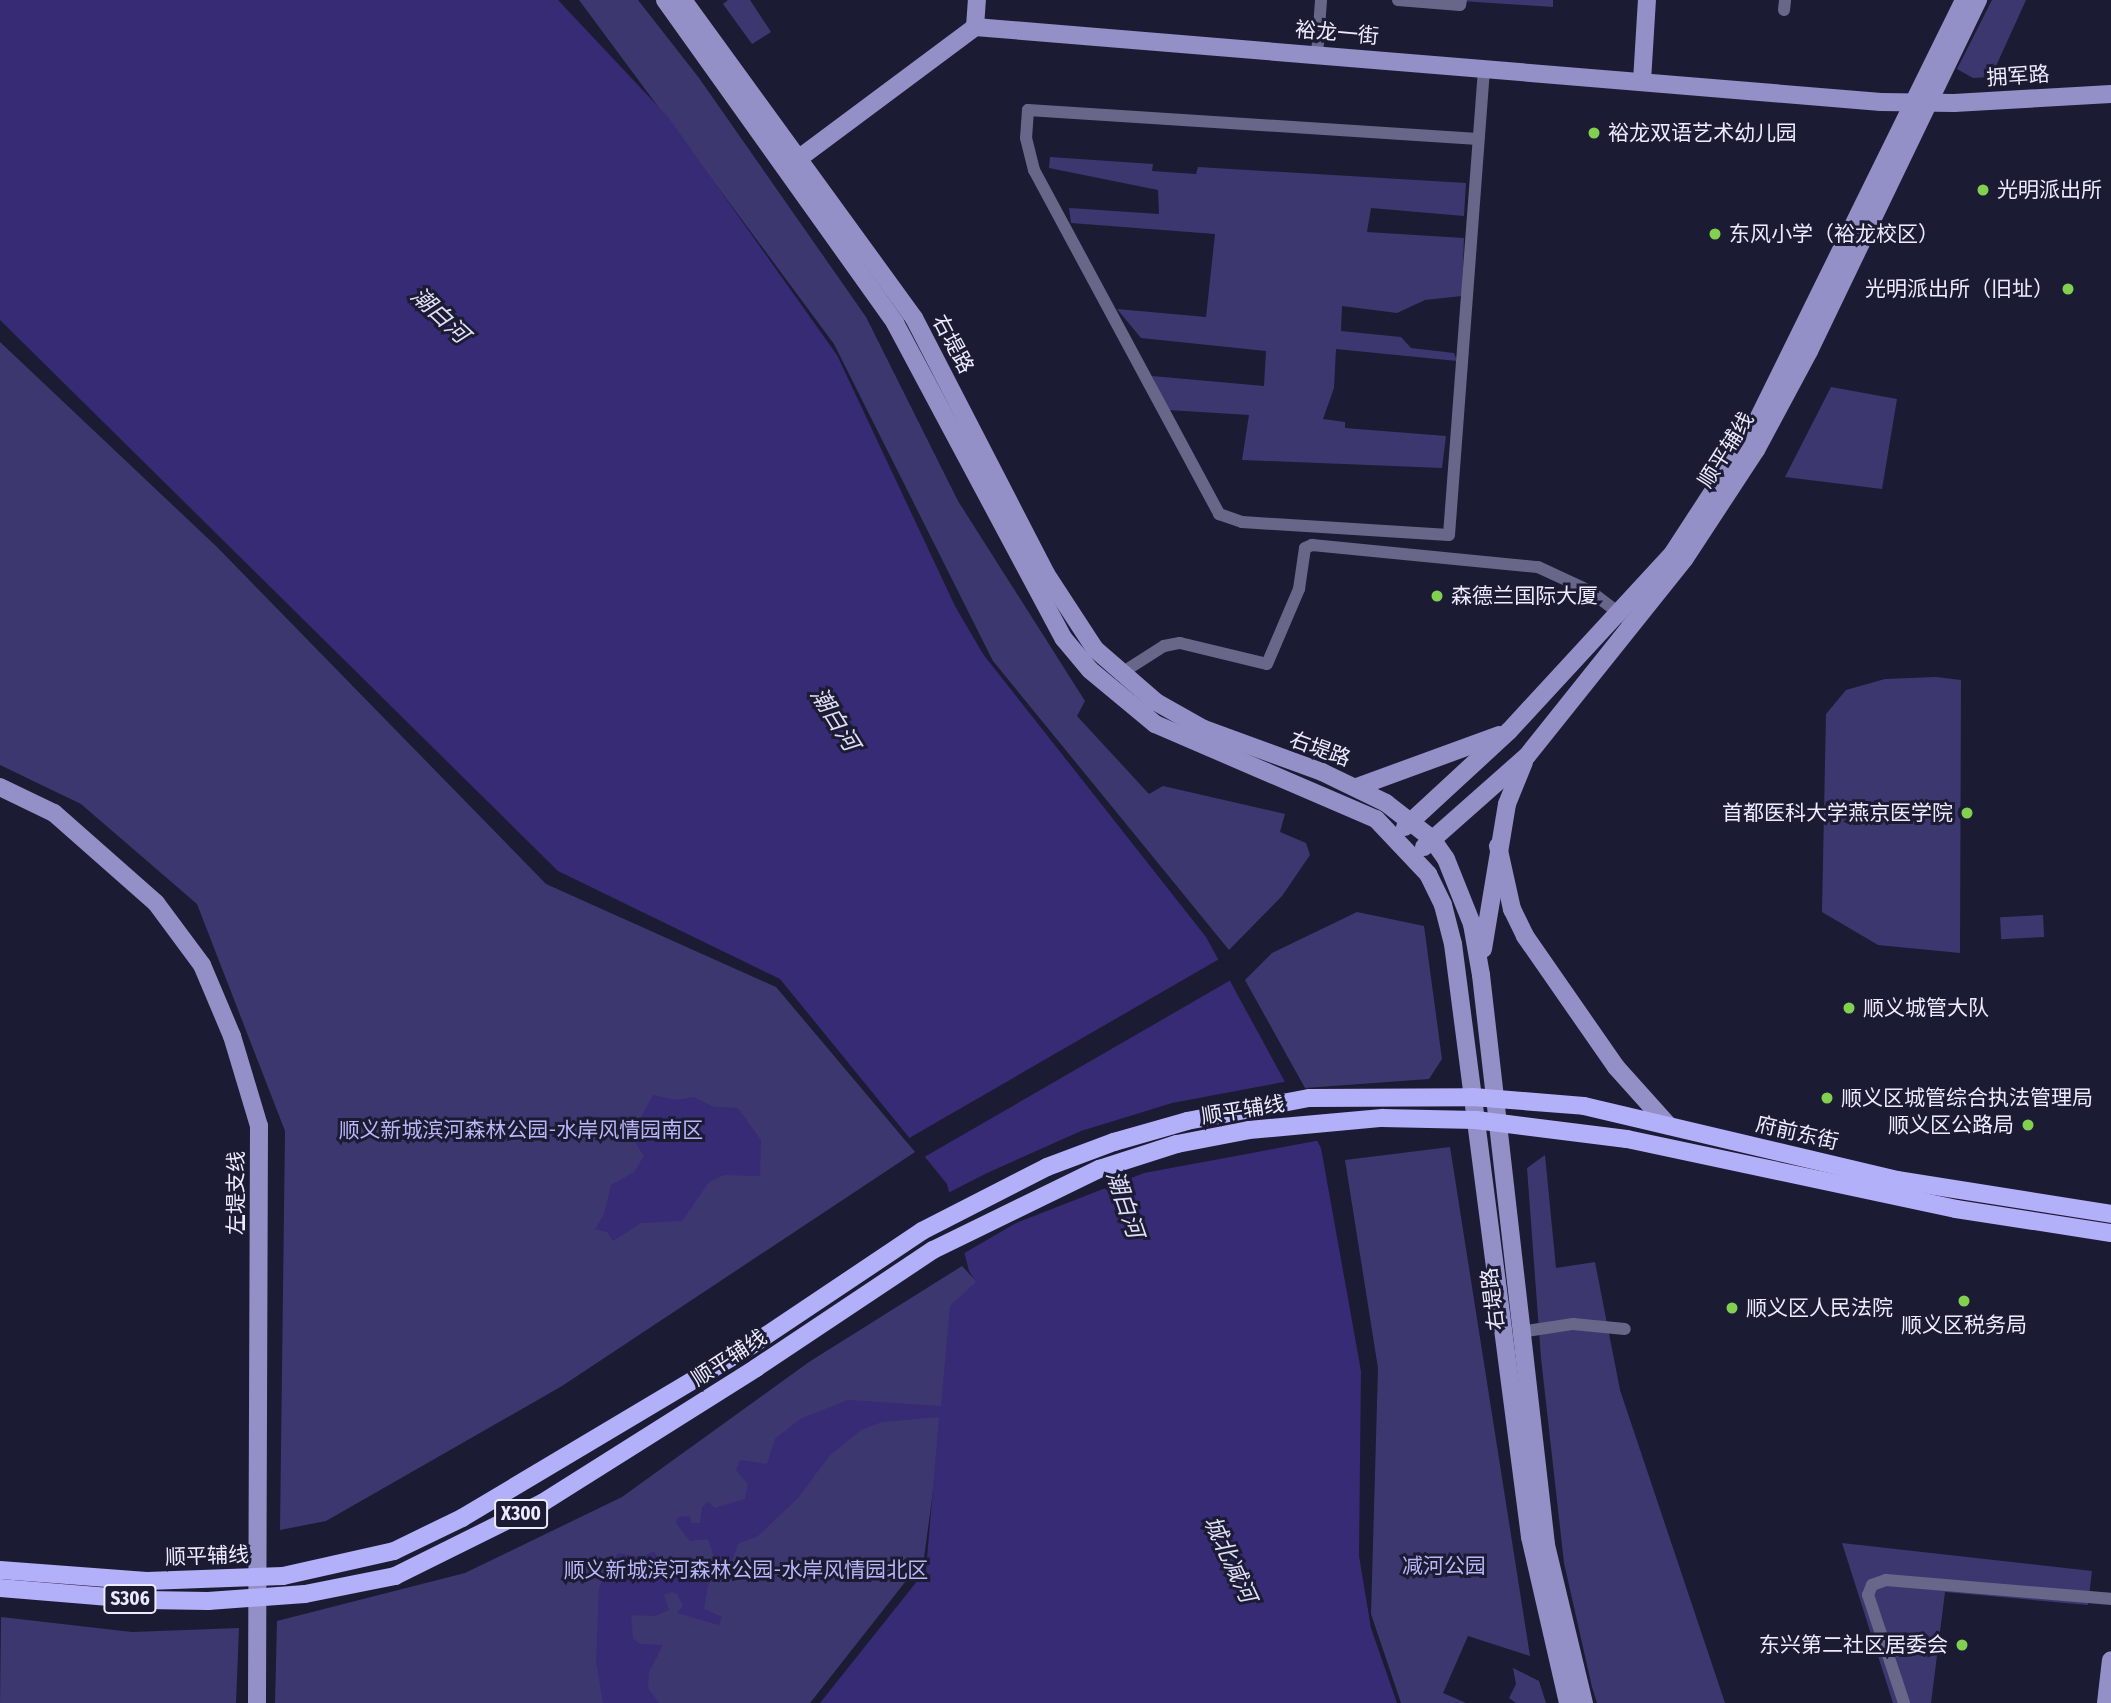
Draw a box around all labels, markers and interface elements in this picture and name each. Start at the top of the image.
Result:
street label: 裕龙一街 [1294,17,1380,49]
street label: 拥军路 [1986,61,2050,91]
place label: 裕龙双语艺术幼儿园 [1608,120,1797,146]
marker: 裕龙双语艺术幼儿园 [1586,125,1602,141]
place label: 光明派出所 [1997,177,2102,203]
marker: 光明派出所 [1975,182,1991,198]
place label: 东风小学（裕龙校区） [1729,221,1939,247]
marker: 东风小学（裕龙校区） [1707,226,1723,242]
place label: 光明派出所（旧址） [1865,276,2054,302]
water label: 潮白河 [405,281,475,349]
marker: 光明派出所（旧址） [2060,281,2076,297]
street label: 右堤路 [927,310,979,378]
street label: 顺平辅线 [1693,408,1759,492]
place label: 森德兰国际大厦 [1451,583,1598,609]
marker: 森德兰国际大厦 [1429,588,1445,604]
water label: 潮白河 [805,682,865,756]
street label: 右堤路 [1286,726,1354,772]
place label: 首都医科大学燕京医学院 [1722,800,1953,826]
marker: 首都医科大学燕京医学院 [1959,805,1975,821]
place label: 顺义城管大队 [1863,995,1989,1021]
marker: 顺义城管大队 [1841,1000,1857,1016]
place label: 顺义区城管综合执法管理局 [1841,1085,2093,1111]
marker: 顺义区城管综合执法管理局 [1819,1090,1835,1106]
street label: 顺平辅线 [1200,1091,1286,1129]
street label: 府前东街 [1753,1111,1841,1155]
place label: 顺义区公路局 [1888,1112,2014,1138]
park label: 顺义新城滨河森林公园-水岸风情园南区 [339,1117,703,1143]
marker: 顺义区公路局 [2020,1117,2036,1133]
street label: 左堤支线 [223,1151,249,1235]
water label: 潮白河 [1101,1167,1149,1241]
street label: 右堤路 [1477,1266,1509,1332]
marker: 顺义区税务局 [1956,1293,1972,1309]
place label: 顺义区人民法院 [1746,1295,1893,1321]
marker: 顺义区人民法院 [1724,1300,1740,1316]
place label: 顺义区税务局 [1901,1312,2027,1338]
street label: 顺平辅线 [687,1325,771,1391]
road number: X300 [493,1498,549,1530]
water label: 城北减河 [1198,1511,1262,1607]
street label: 顺平辅线 [165,1542,249,1570]
park label: 减河公园 [1402,1553,1486,1579]
park label: 顺义新城滨河森林公园-水岸风情园北区 [564,1557,928,1583]
road number: S306 [102,1583,158,1614]
place label: 东兴第二社区居委会 [1759,1632,1948,1658]
marker: 东兴第二社区居委会 [1954,1637,1970,1653]

